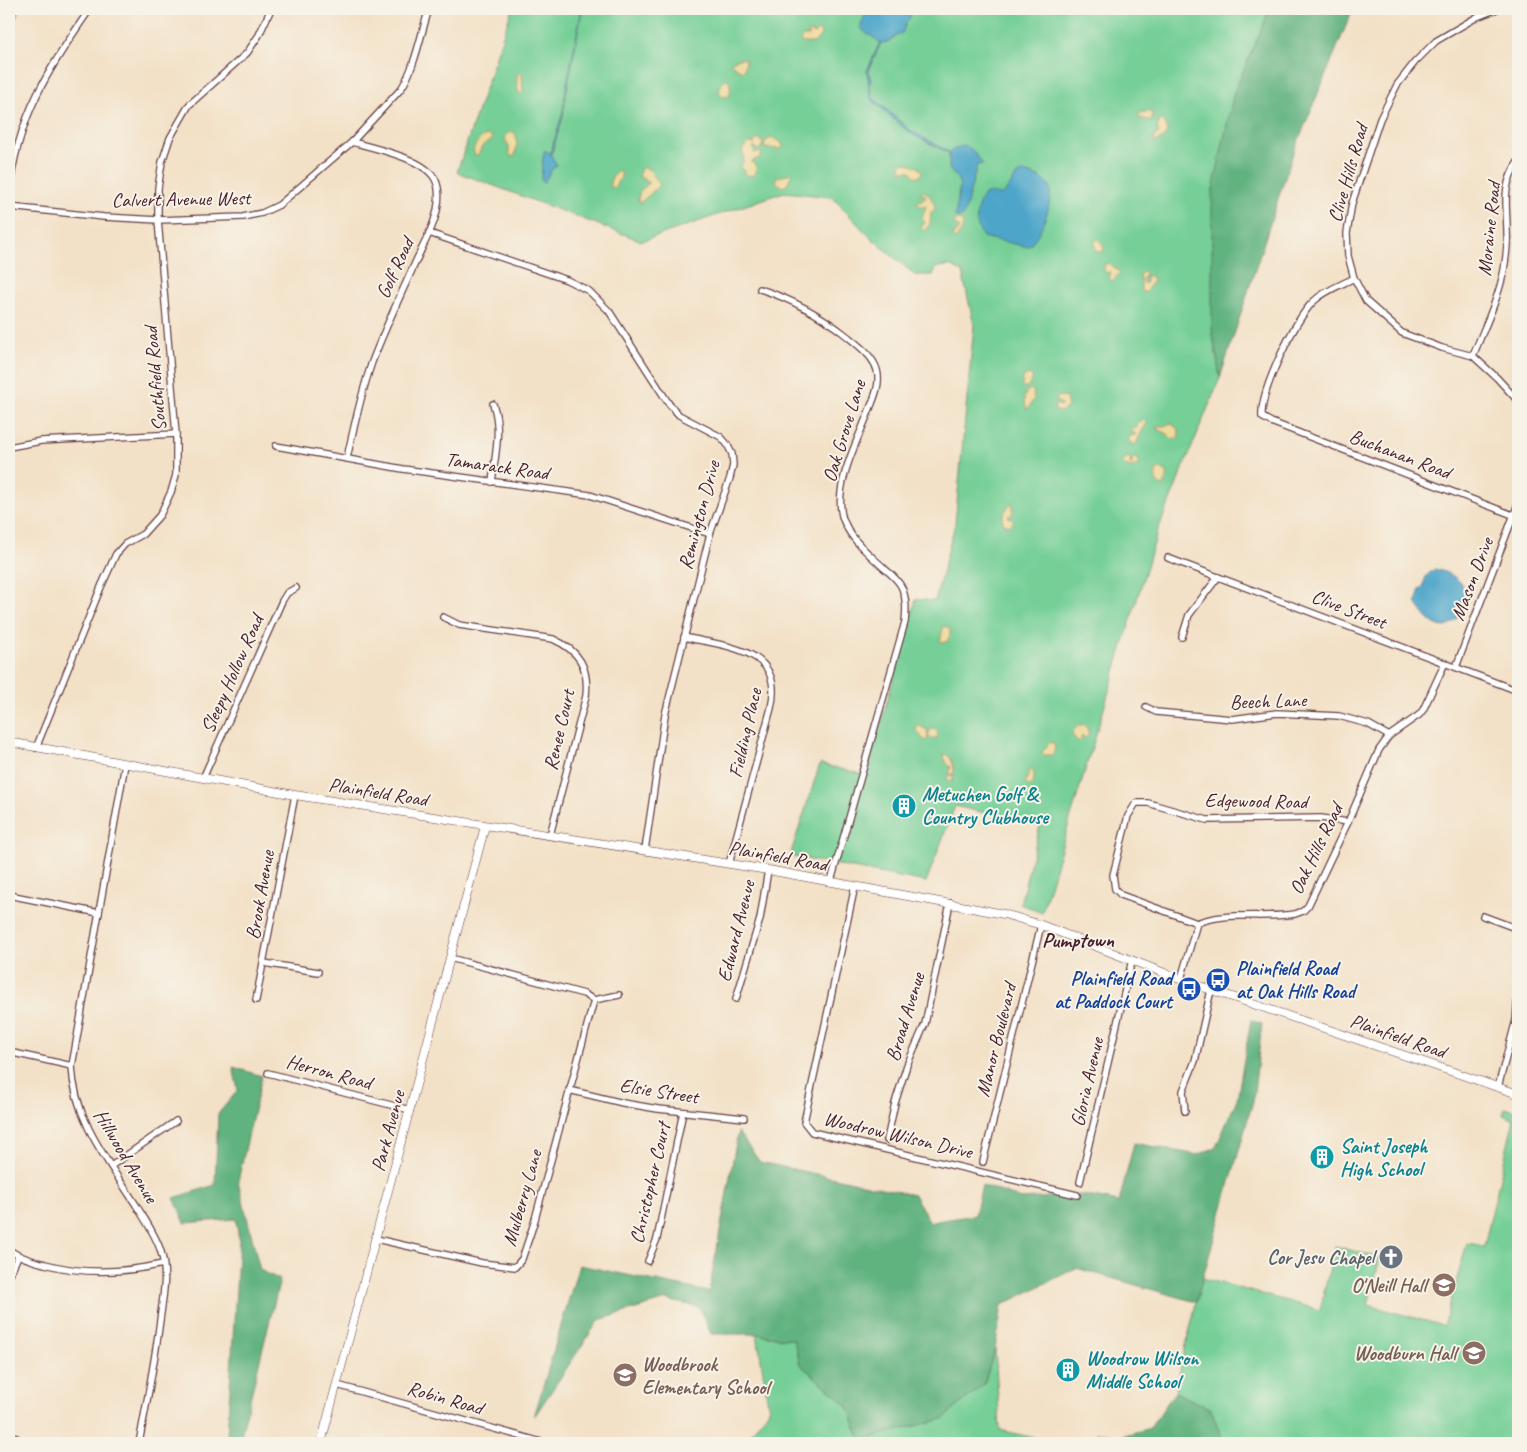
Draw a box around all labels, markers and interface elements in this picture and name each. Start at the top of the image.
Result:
street label: Clive Hills Road [1322,118,1375,225]
street label: Moraine Road [1472,178,1507,277]
street label: Calvert Avenue West [111,185,253,213]
street label: Golf Road [370,231,421,302]
street label: Southfield Road [138,323,172,432]
street label: Oak Grove Lane [817,375,872,485]
street label: Buchanan Road [1346,423,1457,486]
street label: Tamarack Road [444,446,553,486]
street label: Remington Drive [673,457,726,572]
street label: Mason Drive [1445,533,1500,624]
street label: Clive Street [1308,583,1392,635]
street label: Sleepy Hollow Road [195,608,270,737]
street label: Fielding Place [723,684,768,780]
street label: Renee Court [538,685,581,773]
street label: Beech Lane [1229,687,1308,715]
street label: Plainfield Road [327,772,432,813]
place label: Metuchen Golf & Country Clubhouse [922,782,1050,830]
street label: Edgewood Road [1204,788,1311,814]
building icon: Metuchen Golf & Country Clubhouse [891,793,917,819]
street label: Oak Hills Road [1283,797,1350,898]
street label: Plainfield Road [727,835,832,878]
street label: Brook Avenue [240,847,280,941]
street label: Edward Avenue [711,876,761,984]
district label: Pumptown [1042,927,1114,953]
place label: Plainfield Road at Oak Hills Road [1236,956,1359,1004]
place label: Plainfield Road at Paddock Court [1054,966,1176,1014]
bus stop icon: Plainfield Road at Oak Hills Road [1205,967,1231,993]
street label: Broad Avenue [880,968,931,1064]
bus stop icon: Plainfield Road at Paddock Court [1176,976,1202,1002]
street label: Manor Boulevard [970,978,1023,1099]
street label: Plainfield Road [1347,1008,1452,1065]
street label: Gloria Avenue [1065,1034,1110,1129]
street label: Herron Road [284,1049,377,1096]
street label: Elsie Street [618,1072,702,1110]
street label: Park Avenue [365,1086,411,1174]
street label: Hillwood Avenue [88,1104,165,1209]
street label: Woodrow Wilson Drive [821,1106,976,1165]
street label: Christopher Court [624,1117,677,1246]
place label: Saint Joseph High School [1340,1134,1428,1182]
building icon: Saint Joseph High School [1309,1144,1335,1170]
street label: Mulberry Lane [496,1146,548,1249]
church icon: Cor Jesu Chapel [1378,1244,1404,1270]
place label: Cor Jesu Chapel [1267,1245,1377,1270]
school or university icon: O'Neill Hall [1431,1272,1457,1298]
place label: O'Neill Hall [1351,1273,1430,1298]
school or university icon: Woodburn Hall [1461,1340,1487,1366]
place label: Woodburn Hall [1354,1341,1459,1366]
place label: Woodrow Wilson Middle School [1086,1346,1200,1394]
place label: Woodbrook Elementary School [642,1352,772,1400]
building icon: Woodrow Wilson Middle School [1055,1357,1081,1383]
school or university icon: Woodbrook Elementary School [612,1362,638,1388]
street label: Robin Road [404,1375,489,1422]

